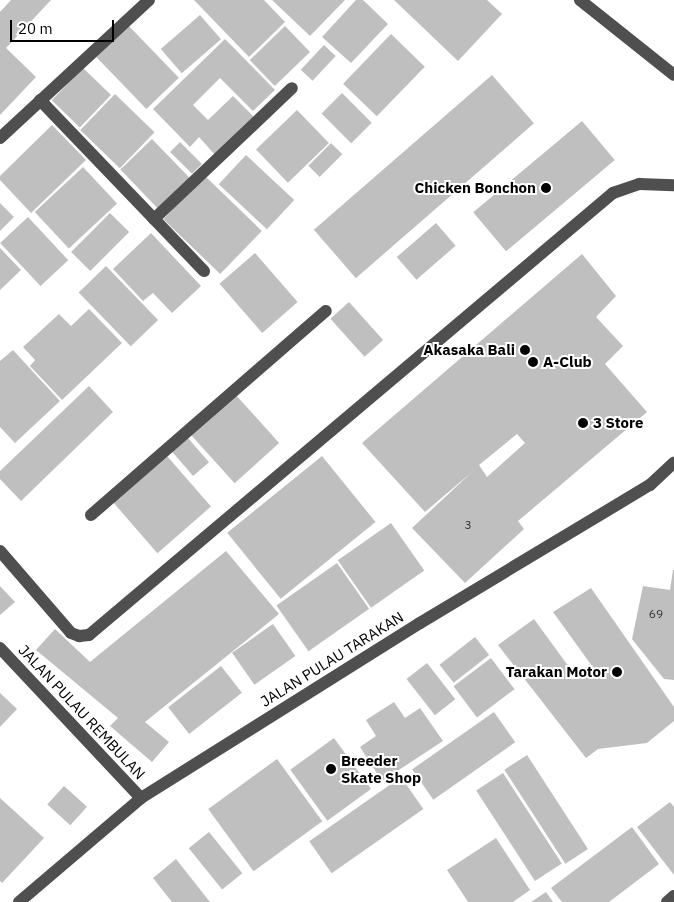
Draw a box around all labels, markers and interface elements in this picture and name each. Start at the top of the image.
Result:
scale bar [12,10,116,42]
text: 20 m [18,19,53,38]
place label: Chicken Bonchon [415,179,536,197]
marker: Chicken Bonchon [540,182,552,194]
place label: Akasaka Bali [423,341,515,359]
marker: Akasaka Bali [519,344,531,356]
place label: A-Club [543,353,592,371]
marker: A-Club [527,356,539,368]
place label: 3 Store [593,414,643,432]
marker: 3 Store [577,417,589,429]
house number: 3 [464,518,472,532]
house number: 69 [649,607,663,621]
street label: JALAN PULAU TARAKAN [257,608,407,710]
street label: JALAN PULAU REMBULAN [15,641,149,783]
place label: Tarakan Motor [506,663,607,681]
marker: Tarakan Motor [611,666,623,678]
place label: Breeder Skate Shop [341,751,421,786]
marker: Breeder Skate Shop [325,763,337,775]

